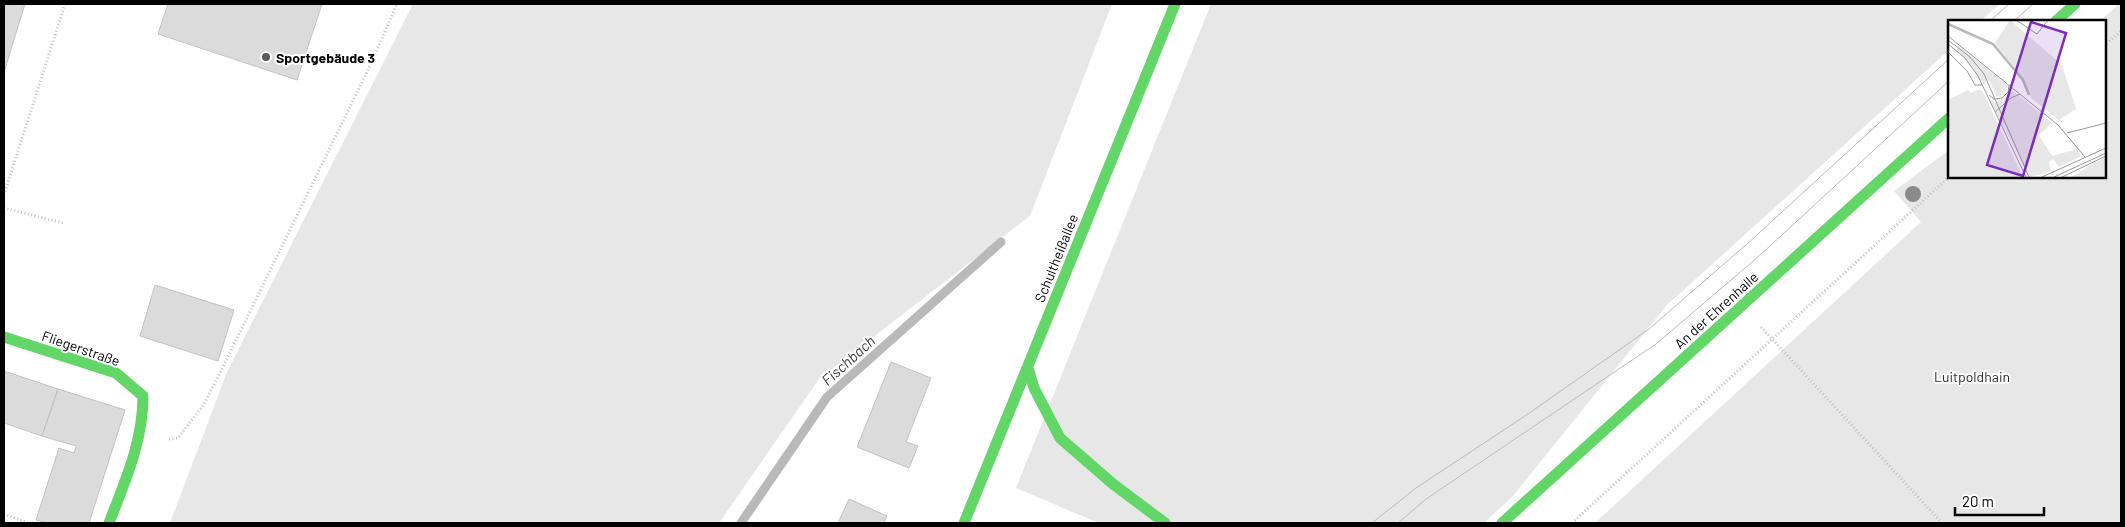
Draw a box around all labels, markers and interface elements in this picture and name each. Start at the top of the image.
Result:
inset map [1948,20,2105,178]
place label: Sportgebäude 3 [276,49,375,66]
marker: Sportgebäude 3 [260,51,272,63]
street label: Schultheißallee [1031,211,1081,305]
street label: An der Ehrenhalle [1671,268,1761,352]
street label: Fliegerstraße [40,327,122,369]
water label: Fischbach [818,331,879,389]
park label: Luitpoldhain [1934,368,2010,385]
scale bar [1955,484,2044,516]
text: 20 m [1962,492,1994,510]

